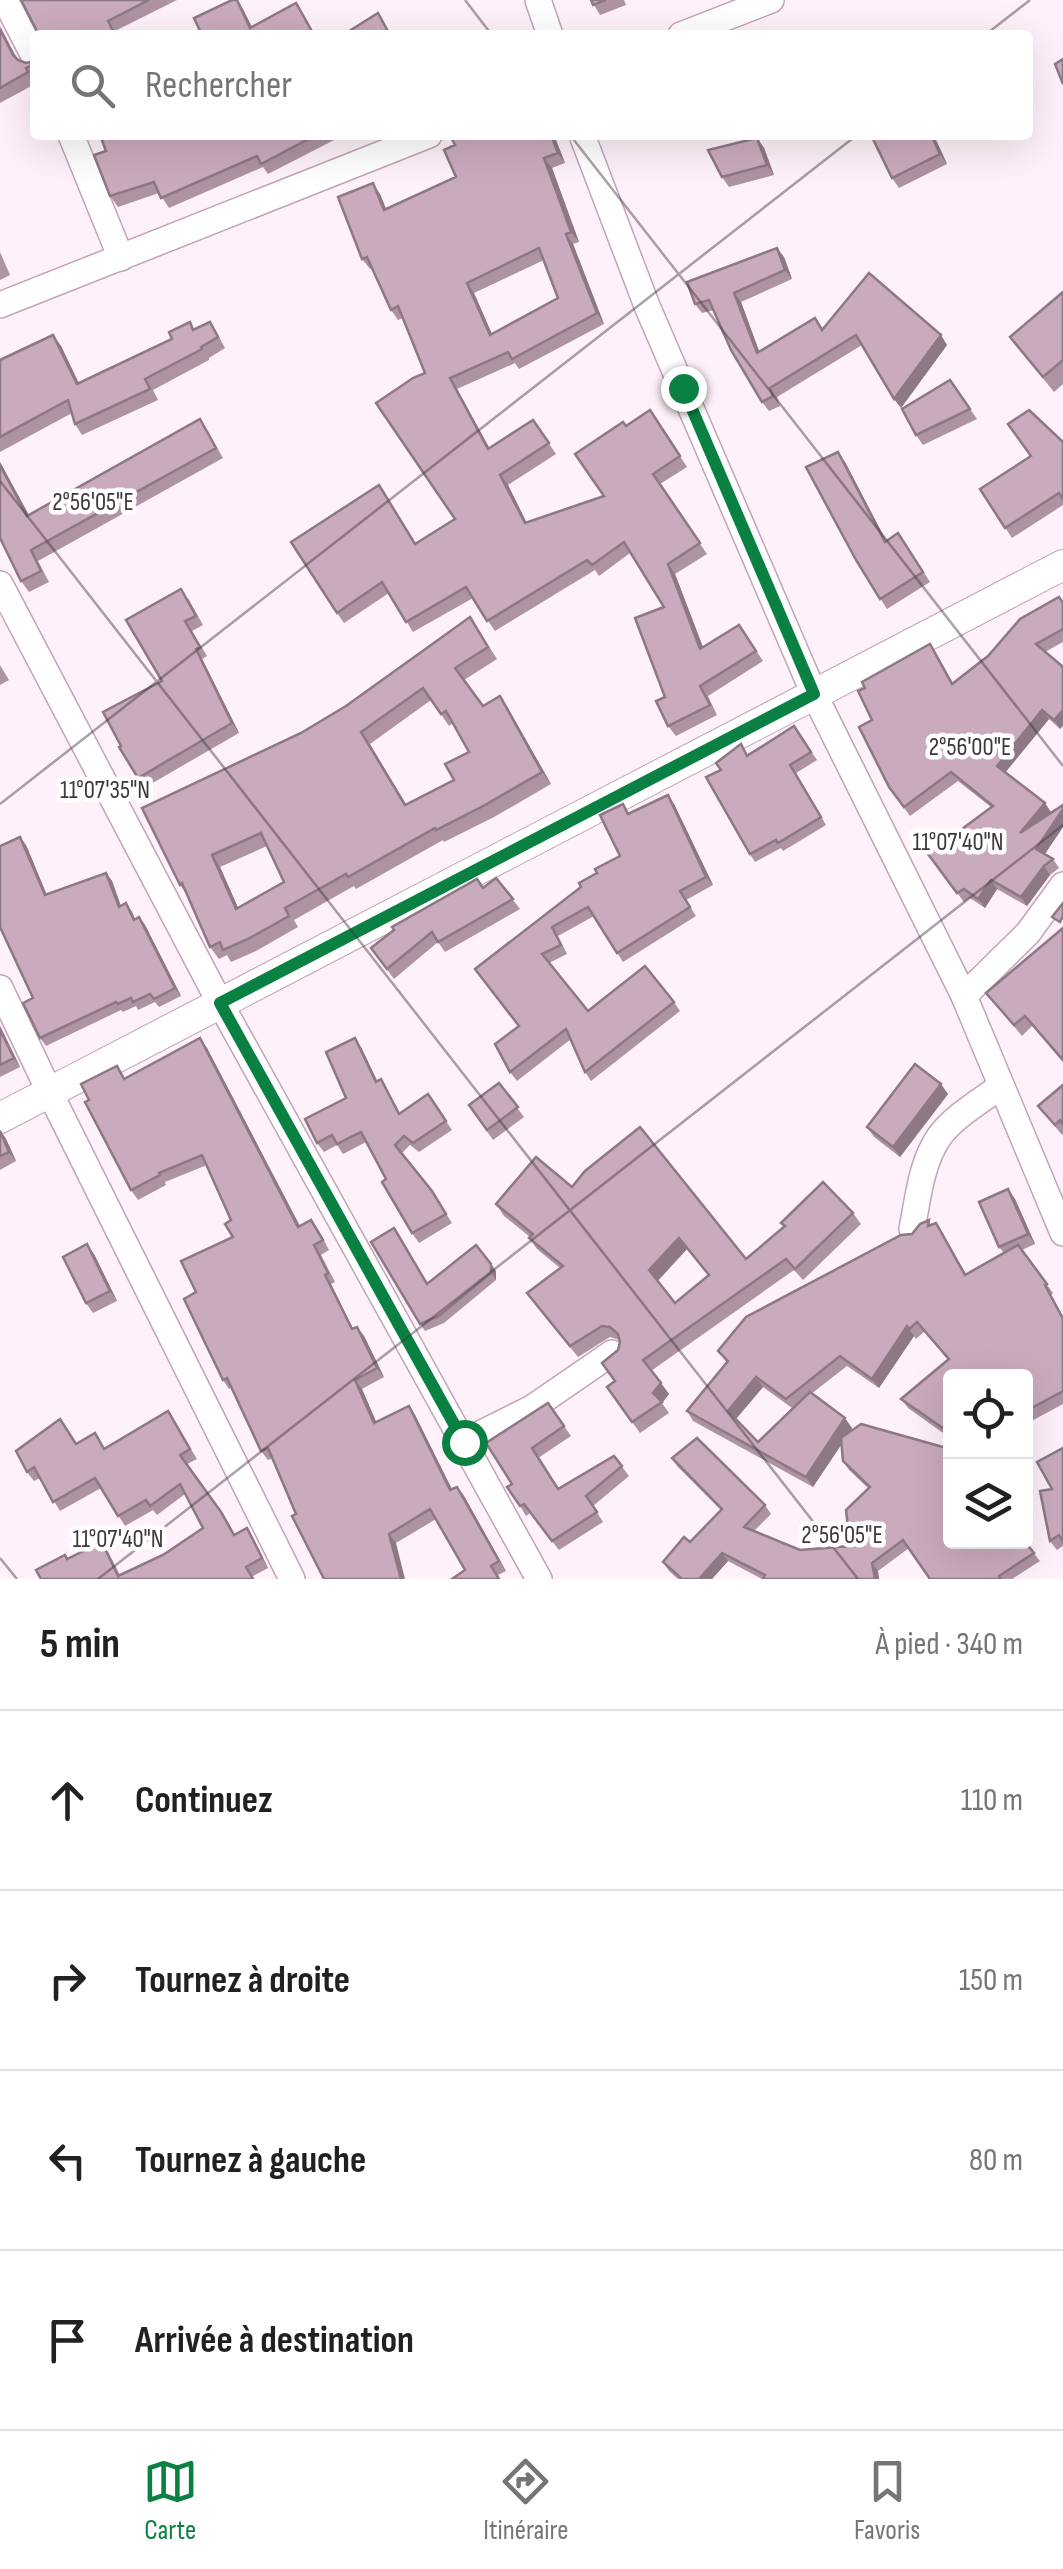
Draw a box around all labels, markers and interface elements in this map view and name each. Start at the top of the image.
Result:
search box [30,30,1033,140]
icon: search [65,58,120,113]
text: Rechercher [145,63,292,108]
route end [661,366,707,412]
text: 2°56'05"E [52,487,134,518]
text: 2°56'00"E [929,732,1011,763]
text: 11°07'35"N [60,775,150,806]
text: 11°07'40"N [912,827,1004,858]
map controls [943,1369,1033,1549]
button: locate [943,1369,1033,1459]
route start [442,1420,488,1466]
button: layers [943,1459,1033,1549]
text: 2°56'05"E [801,1520,883,1551]
text: 11°07'40"N [72,1524,164,1555]
text: 5 min [40,1619,120,1670]
text: À pied · 340 m [876,1625,1023,1664]
icon: ahead [40,1773,95,1828]
text: Continuez [135,1778,273,1823]
text: 110 m [961,1781,1023,1820]
icon: right [40,1953,95,2008]
text: Tournez à droite [135,1958,350,2003]
text: 150 m [959,1961,1023,2000]
icon: left [40,2133,95,2188]
text: Tournez à gauche [135,2138,366,2183]
text: 80 m [969,2141,1023,2180]
icon: arrive [40,2313,95,2368]
text: Arrivée à destination [135,2318,414,2363]
tab: Carte [143,2454,198,2547]
tab: Itinéraire [483,2454,568,2547]
tab: Favoris [854,2454,920,2547]

